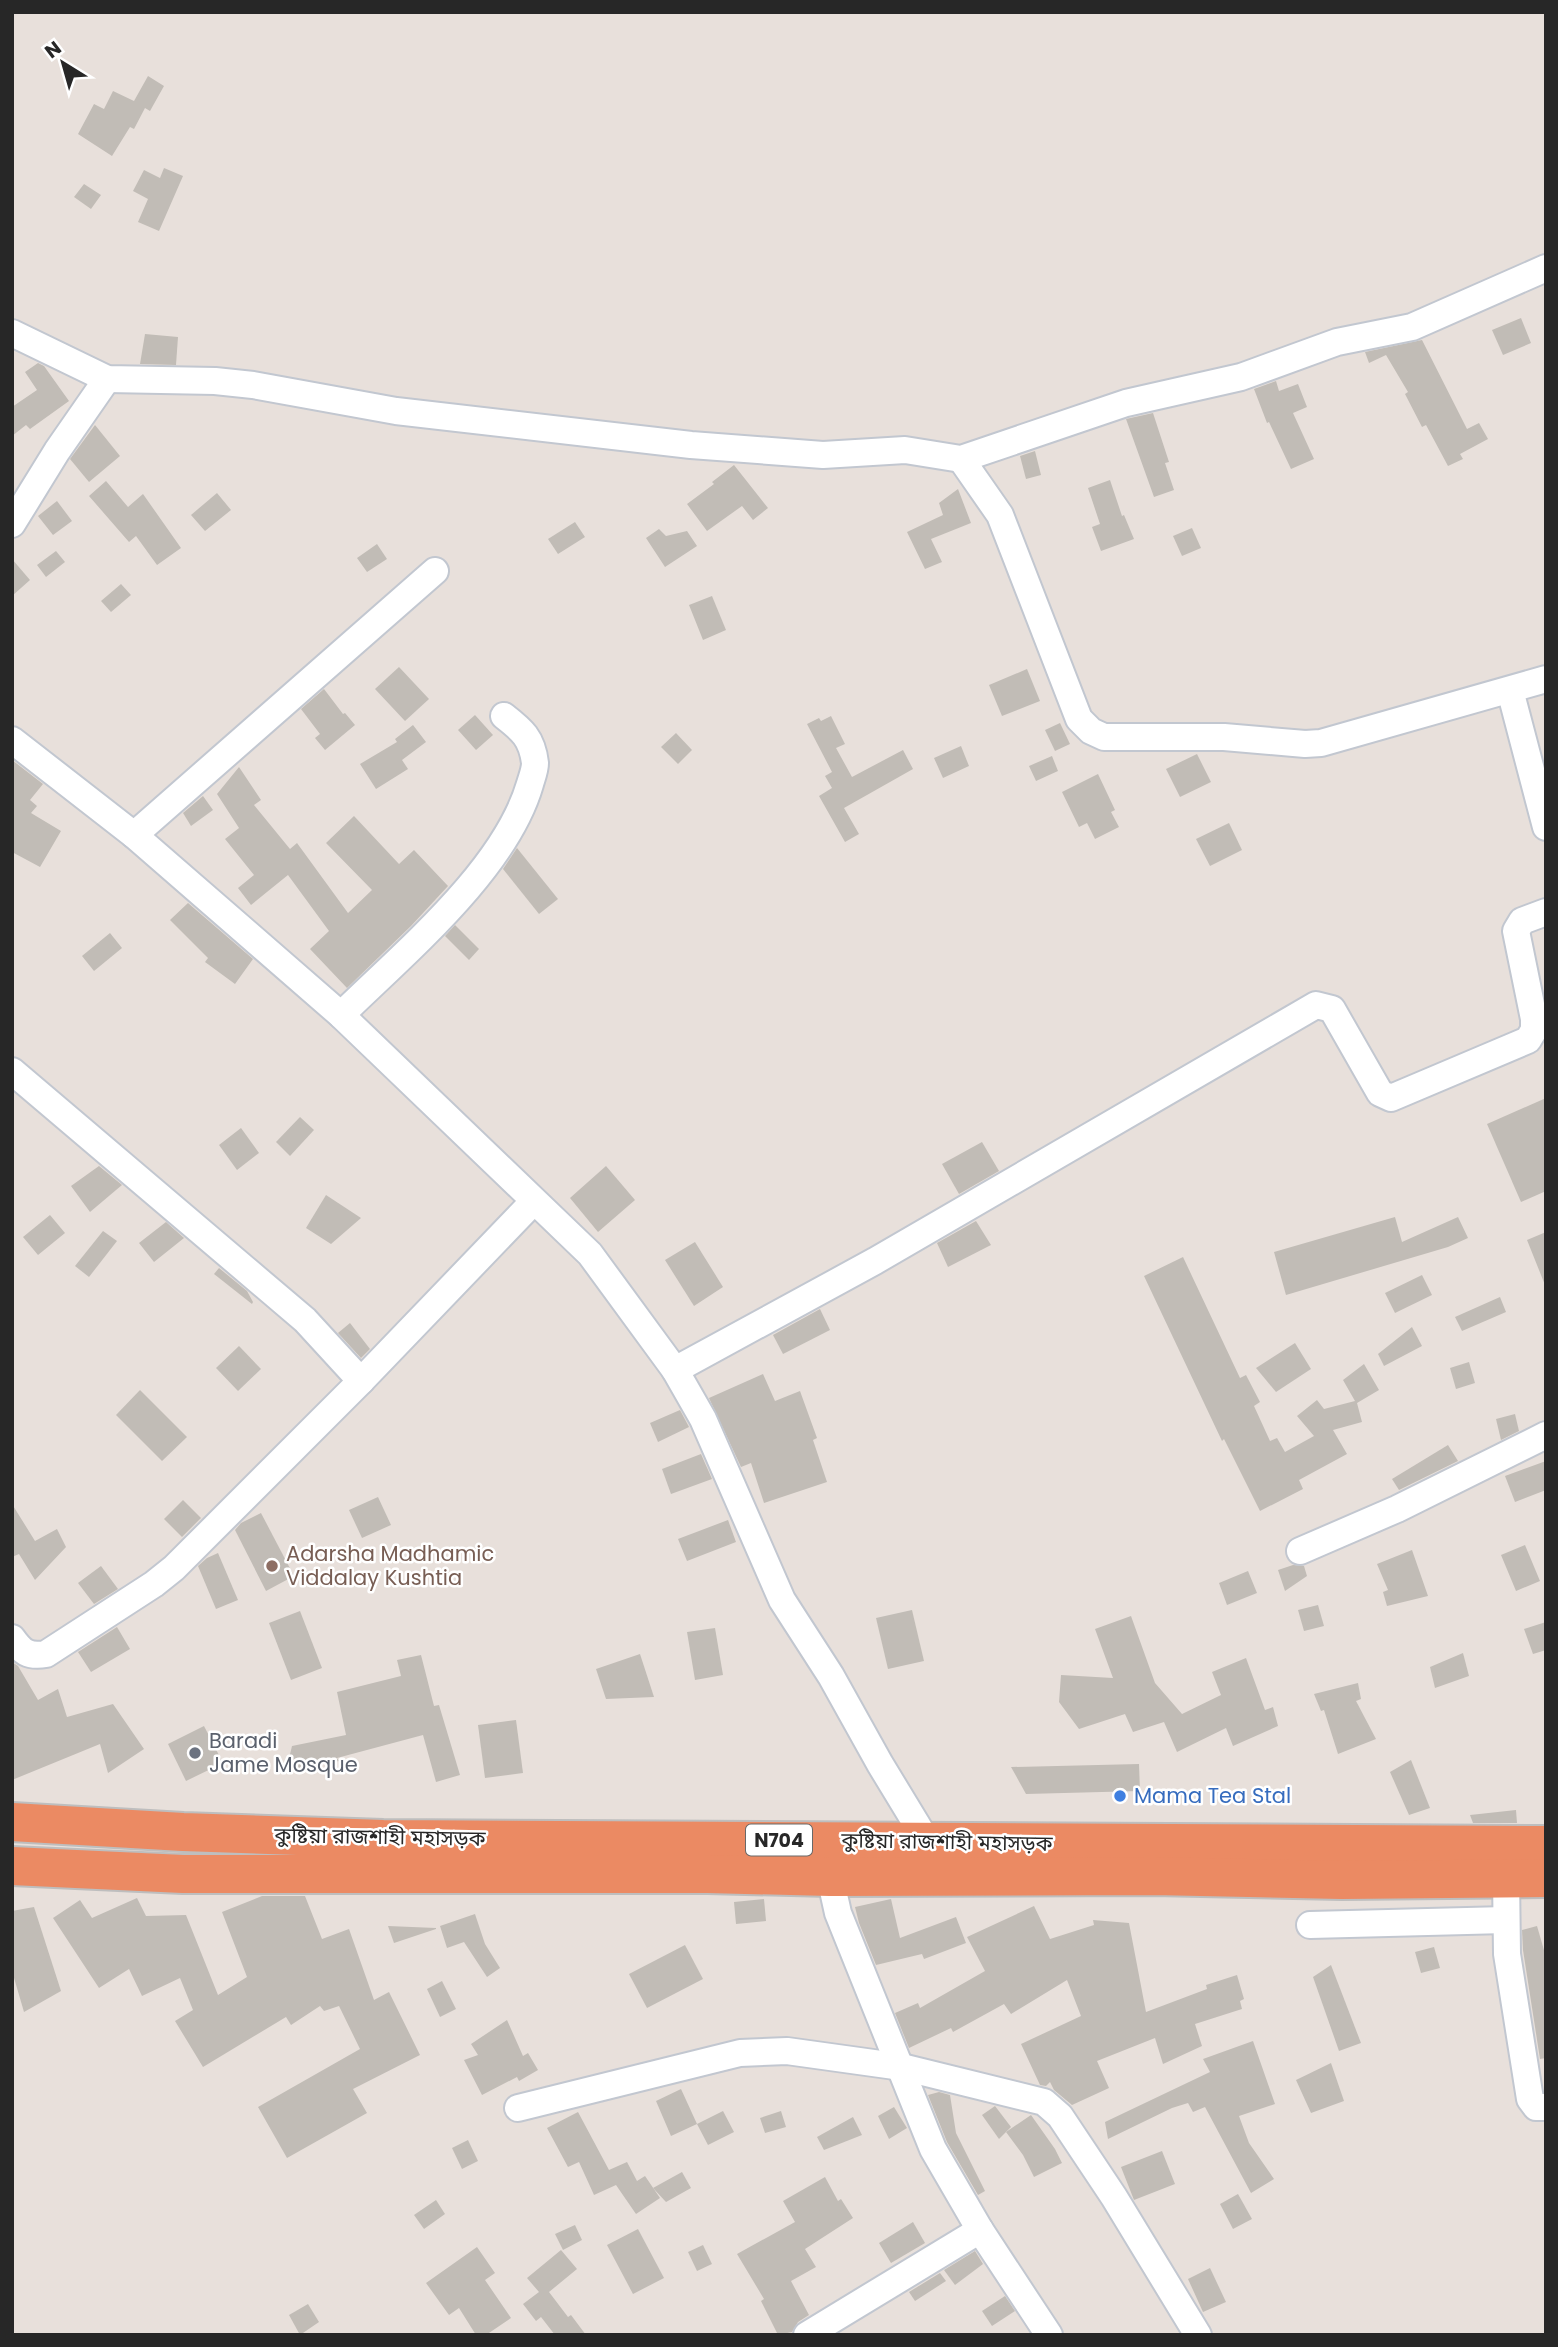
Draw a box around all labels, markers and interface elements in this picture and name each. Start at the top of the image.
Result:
north arrow [28,28,98,98]
text: N [39,35,67,65]
place label: Adarsha Madhamic Viddalay Kushtia [286,1539,494,1592]
marker: Adarsha Madhamic Viddalay Kushtia [264,1558,280,1574]
place label: Baradi Jame Mosque [209,1726,358,1779]
marker: Baradi Jame Mosque [187,1745,203,1761]
place label: Mama Tea Stal [1134,1781,1291,1810]
marker: Mama Tea Stal [1112,1788,1128,1804]
street label: কুষ্টিয়া রাজশাহী মহাসড়ক [273,1820,487,1853]
road number: N704 [746,1824,812,1856]
street label: কুষ্টিয়া রাজশাহী মহাসড়ক [840,1825,1054,1858]

